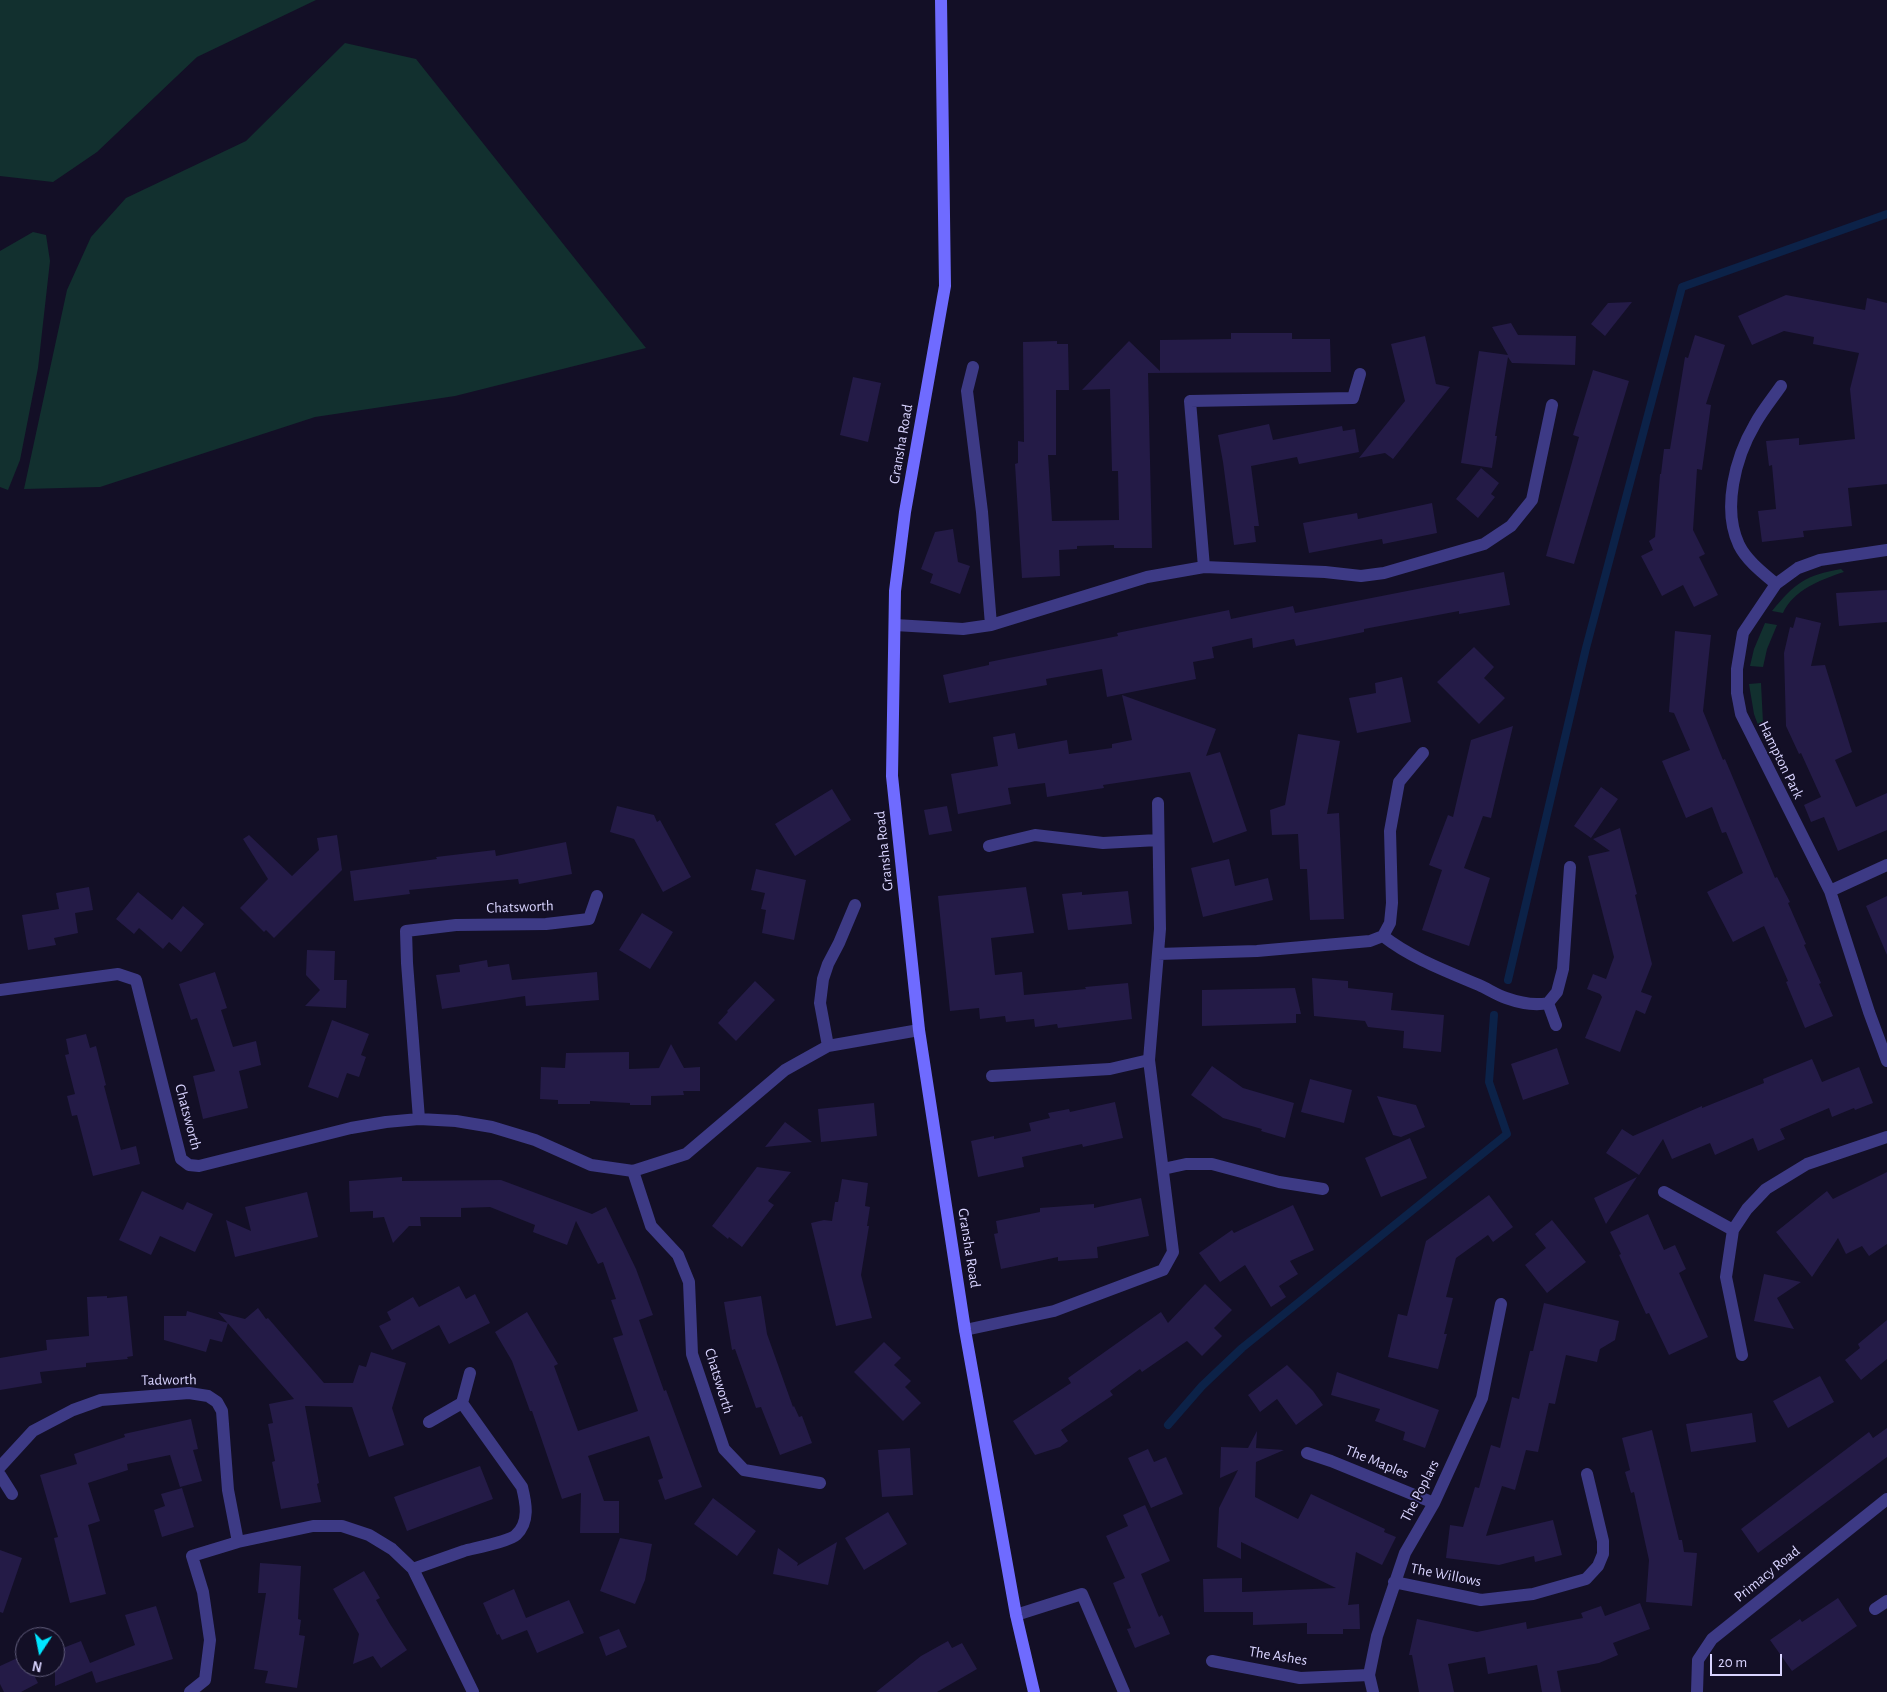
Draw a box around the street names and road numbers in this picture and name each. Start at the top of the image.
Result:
street label: Gransha Road [885,403,917,485]
street label: Hampton Park [1754,718,1808,802]
street label: Gransha Road [871,810,897,892]
street label: Chatsworth [486,897,554,917]
street label: Chatsworth [171,1082,205,1152]
street label: Gransha Road [954,1207,984,1289]
street label: Chatsworth [701,1346,737,1416]
street label: Tadworth [141,1371,197,1389]
street label: The Maples [1343,1441,1411,1483]
street label: The Poplars [1397,1457,1443,1525]
street label: Primacy Road [1730,1542,1804,1606]
street label: The Willows [1409,1559,1483,1591]
street label: The Ashes [1248,1643,1308,1669]

